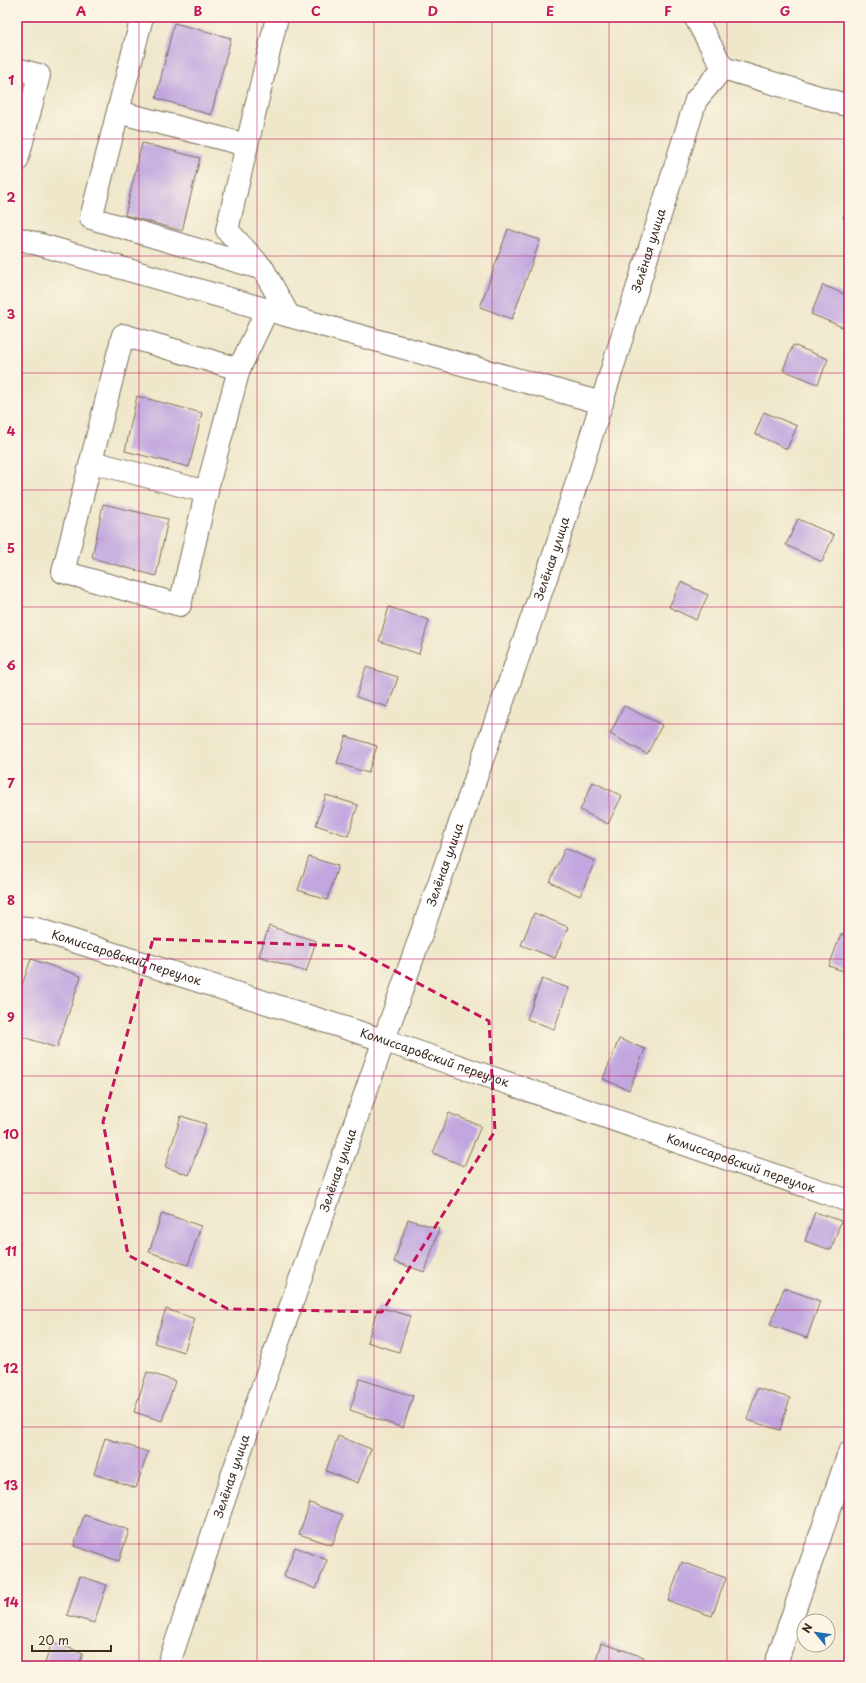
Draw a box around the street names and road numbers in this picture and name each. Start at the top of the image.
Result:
street label: Зелёная улица [626,206,670,295]
street label: Зелёная улица [529,514,574,603]
street label: Зелёная улица [422,820,468,908]
street label: Комиссаровский переулок [49,925,205,990]
street label: Комиссаровский переулок [358,1023,513,1091]
street label: Зелёная улица [314,1126,360,1214]
street label: Комиссаровский переулок [664,1129,819,1197]
street label: Зелёная улица [209,1432,254,1520]

